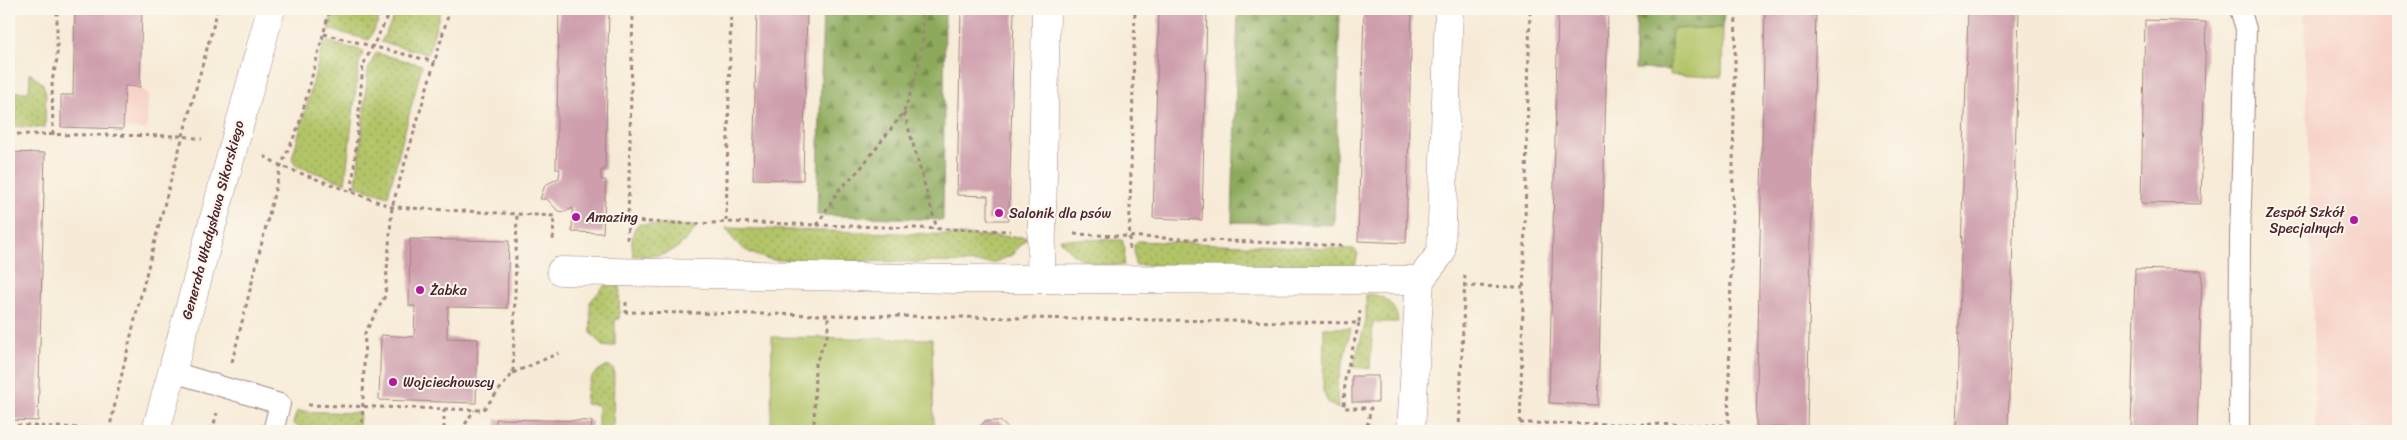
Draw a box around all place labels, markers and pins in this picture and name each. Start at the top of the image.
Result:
place label: Zespół Szkół Specjalnych [2265,200,2345,241]
place label: Salonik dla psów [1009,201,1111,226]
place label: Amazing [585,205,638,230]
marker: Salonik dla psów [993,207,1005,219]
marker: Amazing [570,211,582,223]
marker: Zespół Szkół Specjalnych [2348,214,2360,226]
place label: Żabka [430,278,468,303]
marker: Żabka [414,284,426,296]
place label: Wojciechowscy [403,370,495,395]
marker: Wojciechowscy [387,376,399,388]

